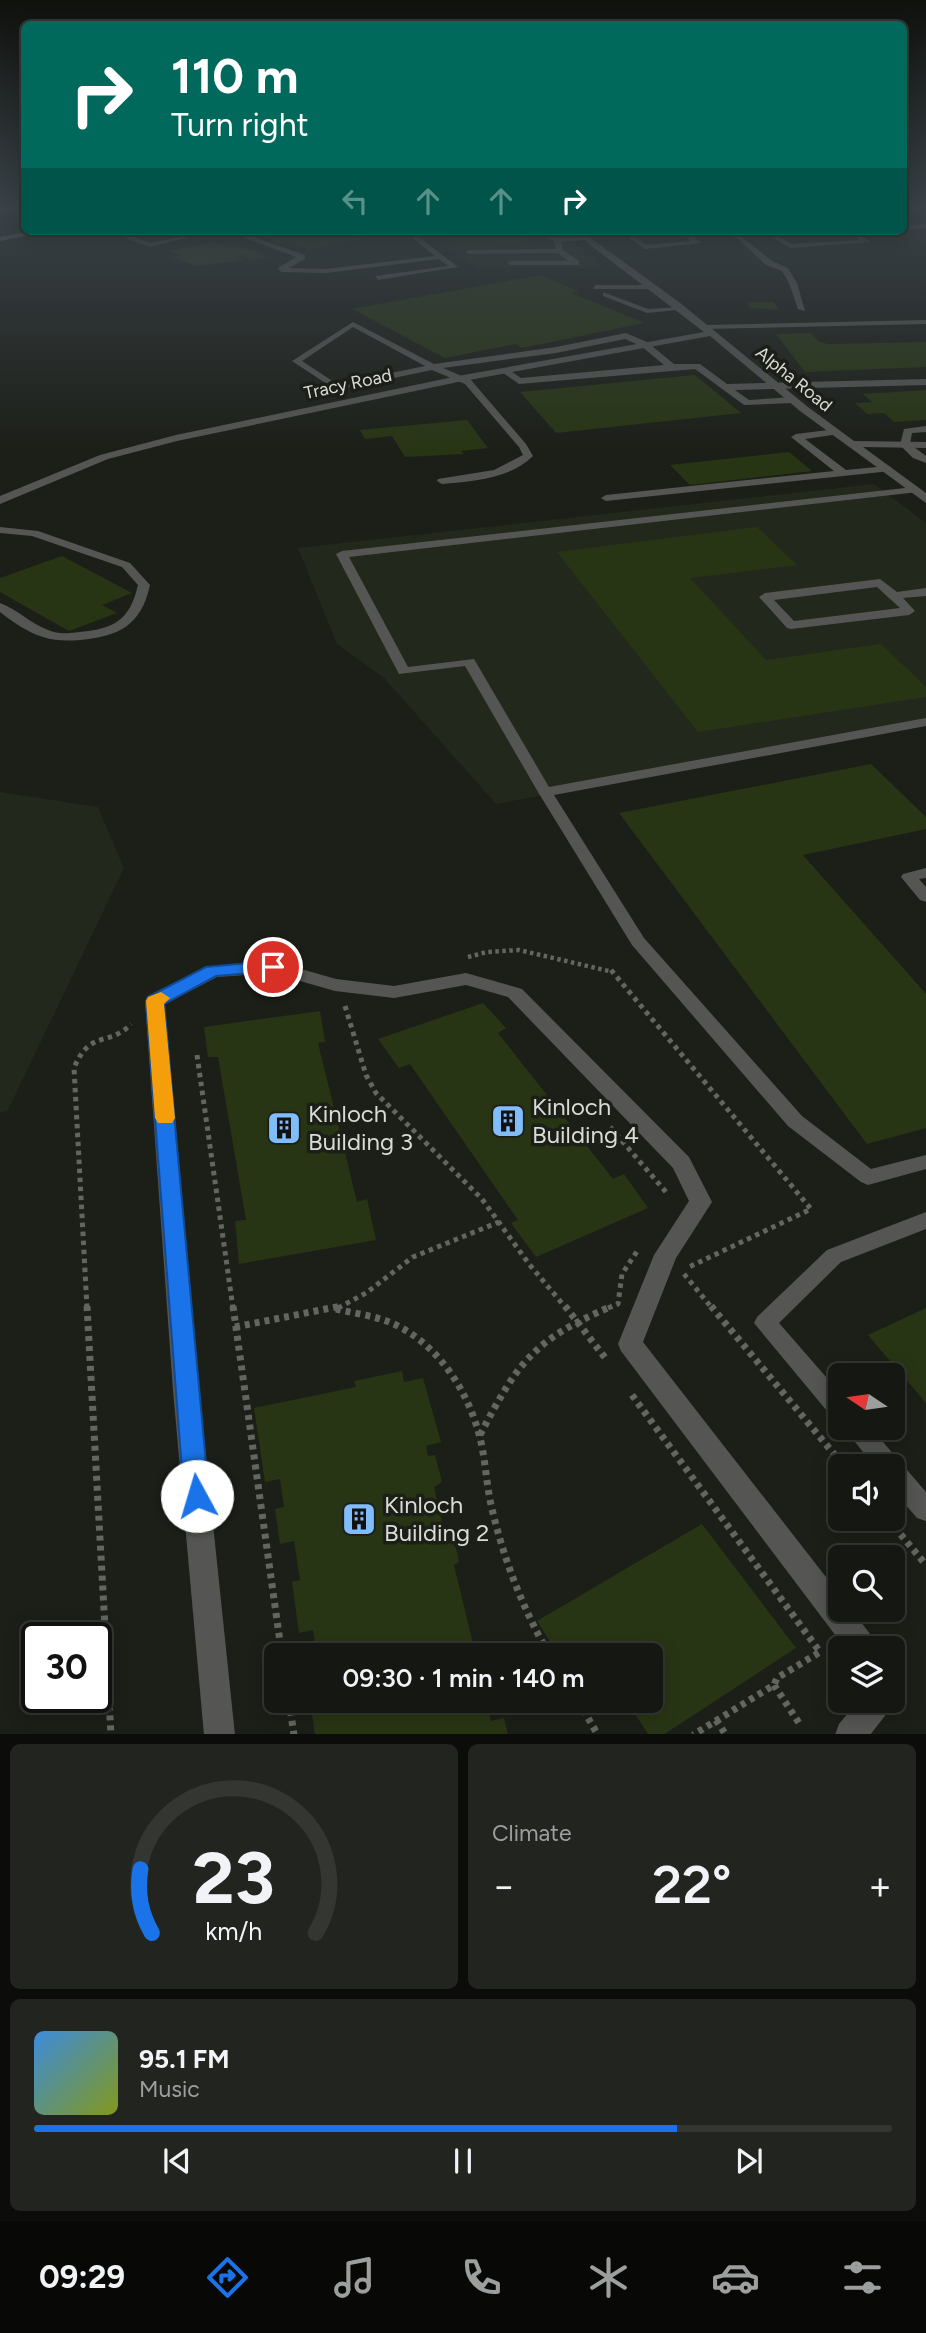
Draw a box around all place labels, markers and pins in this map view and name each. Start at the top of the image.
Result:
pin [243,937,303,997]
place label: Kinloch Building 4 [532,1092,639,1149]
place label: Kinloch Building 3 [308,1099,413,1156]
building icon: Kinloch Building 4 [489,1102,527,1140]
building icon: Kinloch Building 3 [265,1109,303,1147]
place label: Kinloch Building 2 [384,1490,489,1547]
building icon: Kinloch Building 2 [340,1500,378,1538]

